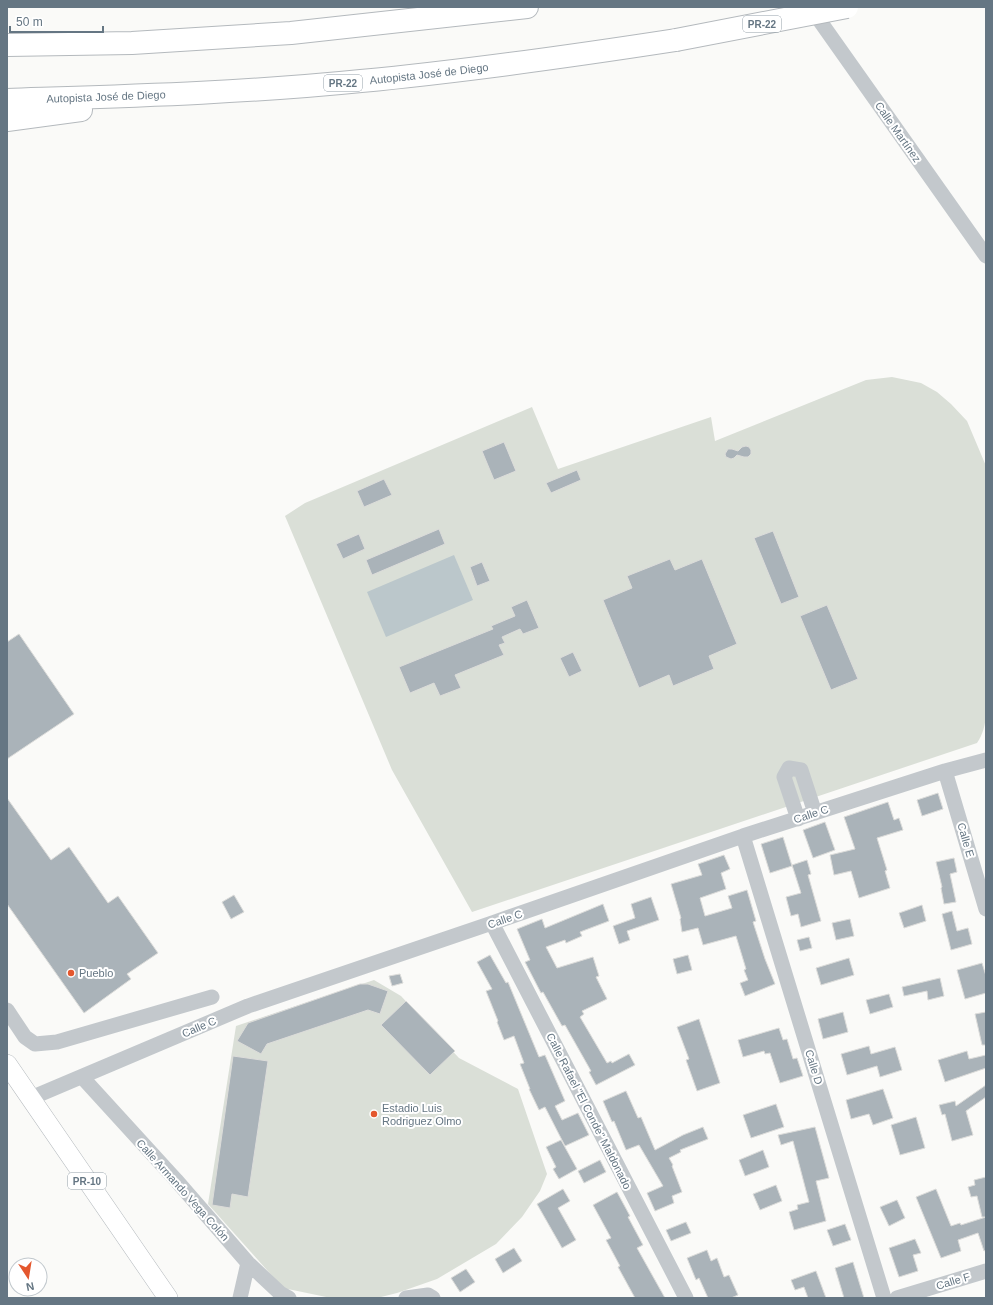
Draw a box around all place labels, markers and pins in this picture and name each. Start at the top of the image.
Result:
place label: Pueblo [79,967,113,979]
marker: Pueblo [66,968,76,978]
place label: Estadio Luis Rodriguez Olmo [382,1102,461,1127]
marker: Estadio Luis Rodriguez Olmo [369,1109,379,1119]

